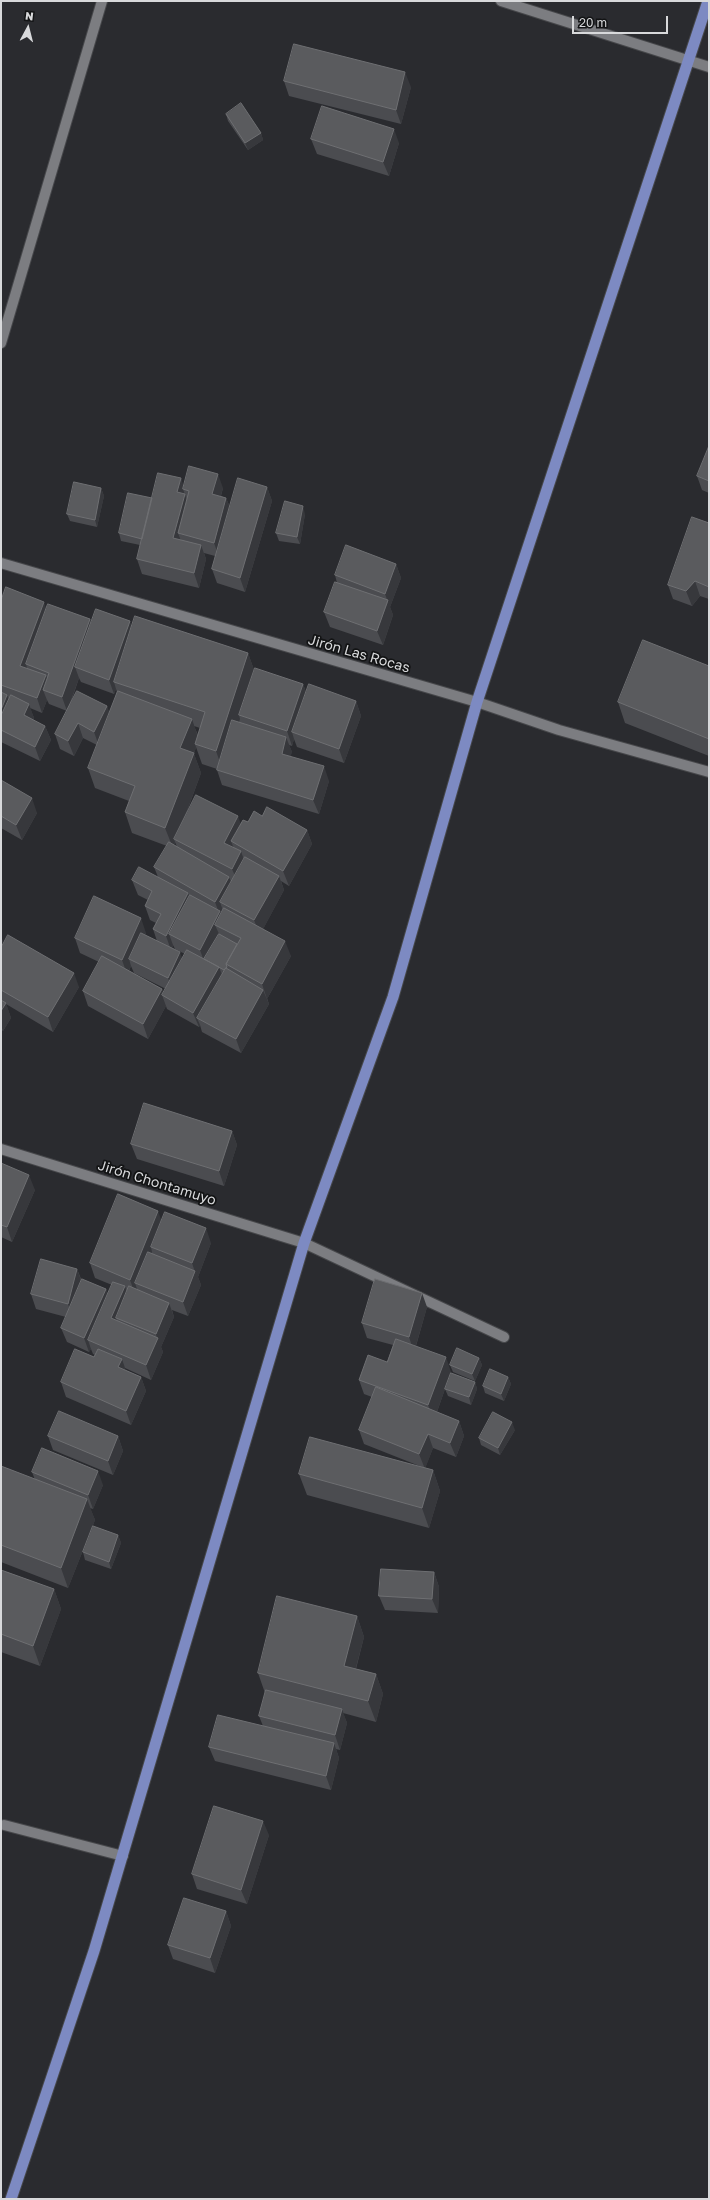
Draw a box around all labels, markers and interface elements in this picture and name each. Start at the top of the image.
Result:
north arrow [8,8,48,48]
scale bar [574,8,670,34]
text: N [25,9,34,23]
text: 20 m [579,15,607,30]
street label: Jirón Las Rocas [306,631,412,677]
street label: Jirón Chontamuyo [96,1157,218,1209]

